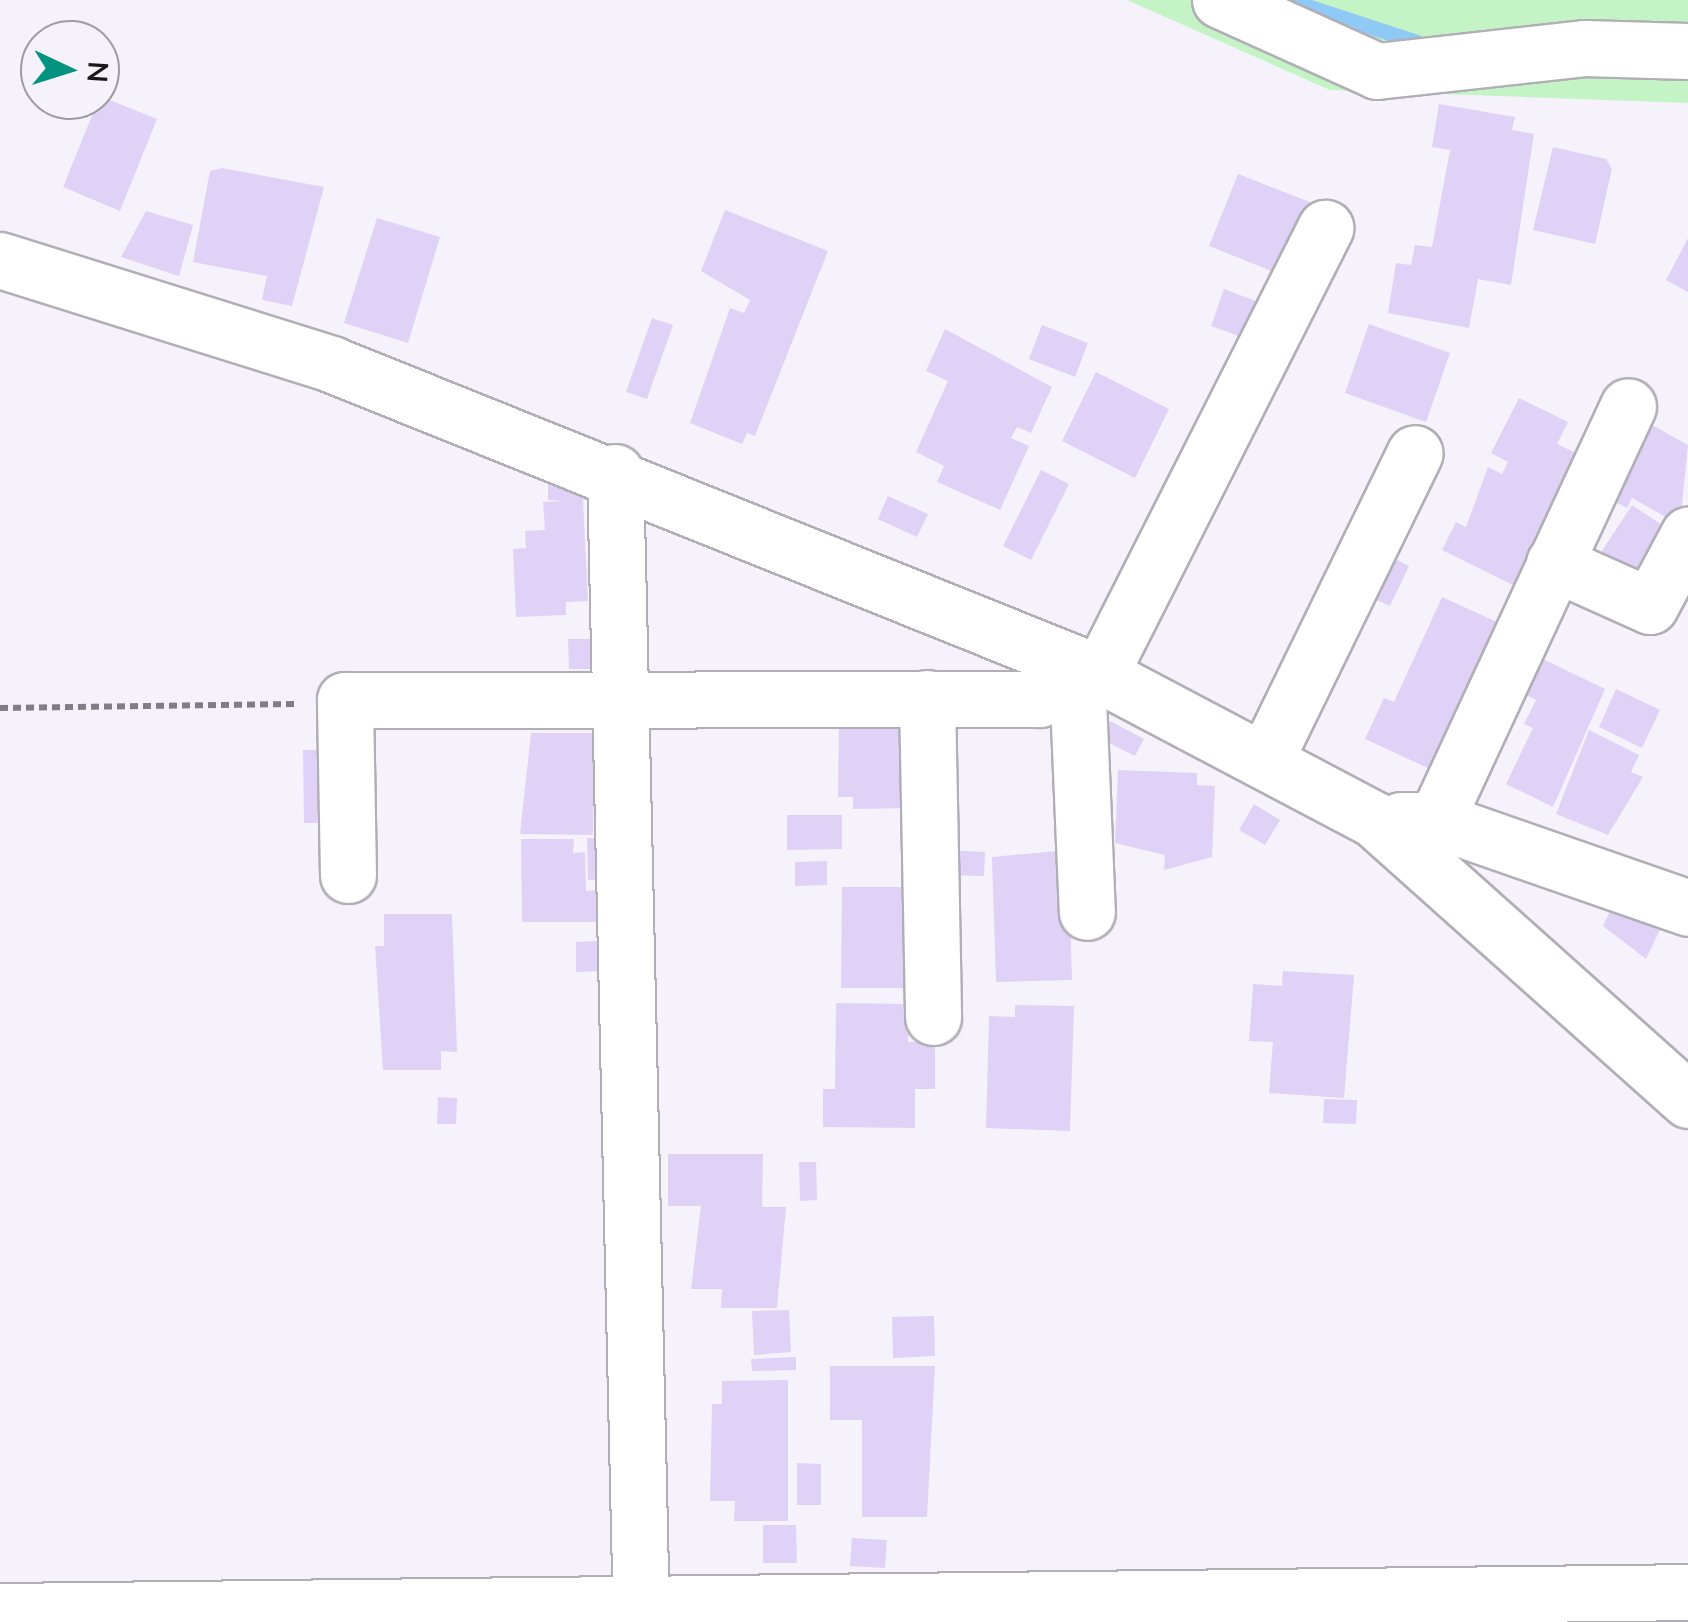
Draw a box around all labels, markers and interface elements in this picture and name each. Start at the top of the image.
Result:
north arrow [20,20,120,120]
text: N [80,60,117,84]

